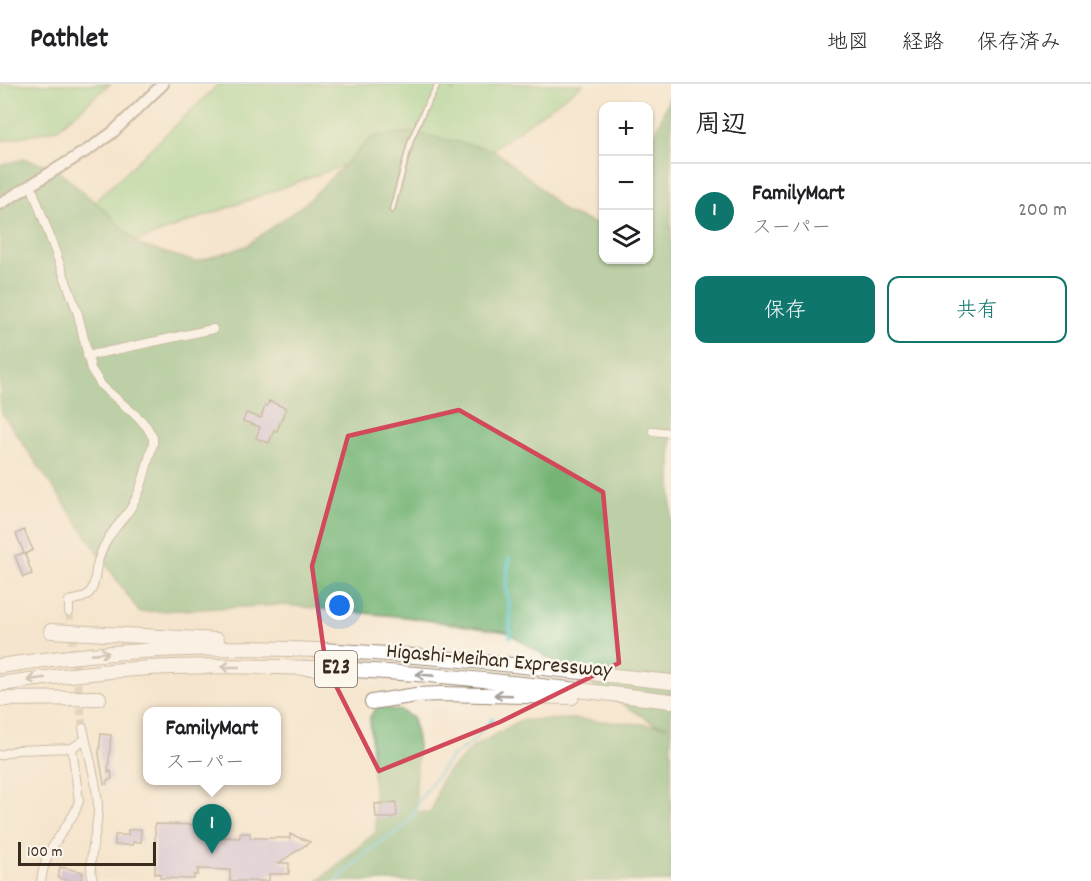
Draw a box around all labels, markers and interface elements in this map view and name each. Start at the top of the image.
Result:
text: Pathlet [30,21,108,61]
text: 地図 [827,29,869,59]
text: 経路 [902,29,944,59]
text: 保存済み [977,29,1061,59]
map controls [599,102,653,264]
button: + [599,102,653,156]
text: 周辺 [695,108,747,145]
button: − [599,156,653,210]
text: FamilyMart [752,179,845,210]
text: 1 [712,197,717,225]
text: 200 m [1018,197,1067,225]
button: layers [599,210,653,264]
text: スーパー [752,215,831,243]
button: 保存 [695,276,875,343]
button: 共有 [887,276,1067,343]
your location [325,591,354,620]
street label: Higashi-Meihan Expressway [385,637,614,687]
one-way arrow [89,648,109,659]
road number: E23 [315,651,357,687]
one-way arrow [221,661,241,673]
one-way arrow [415,669,435,680]
one-way arrow [26,674,46,685]
one-way arrow [494,690,514,701]
popup [143,707,281,785]
text: FamilyMart [166,714,258,745]
text: スーパー [166,750,245,778]
pin: 1 [192,804,232,854]
scale bar [18,839,156,866]
text: 100 m [27,841,63,864]

